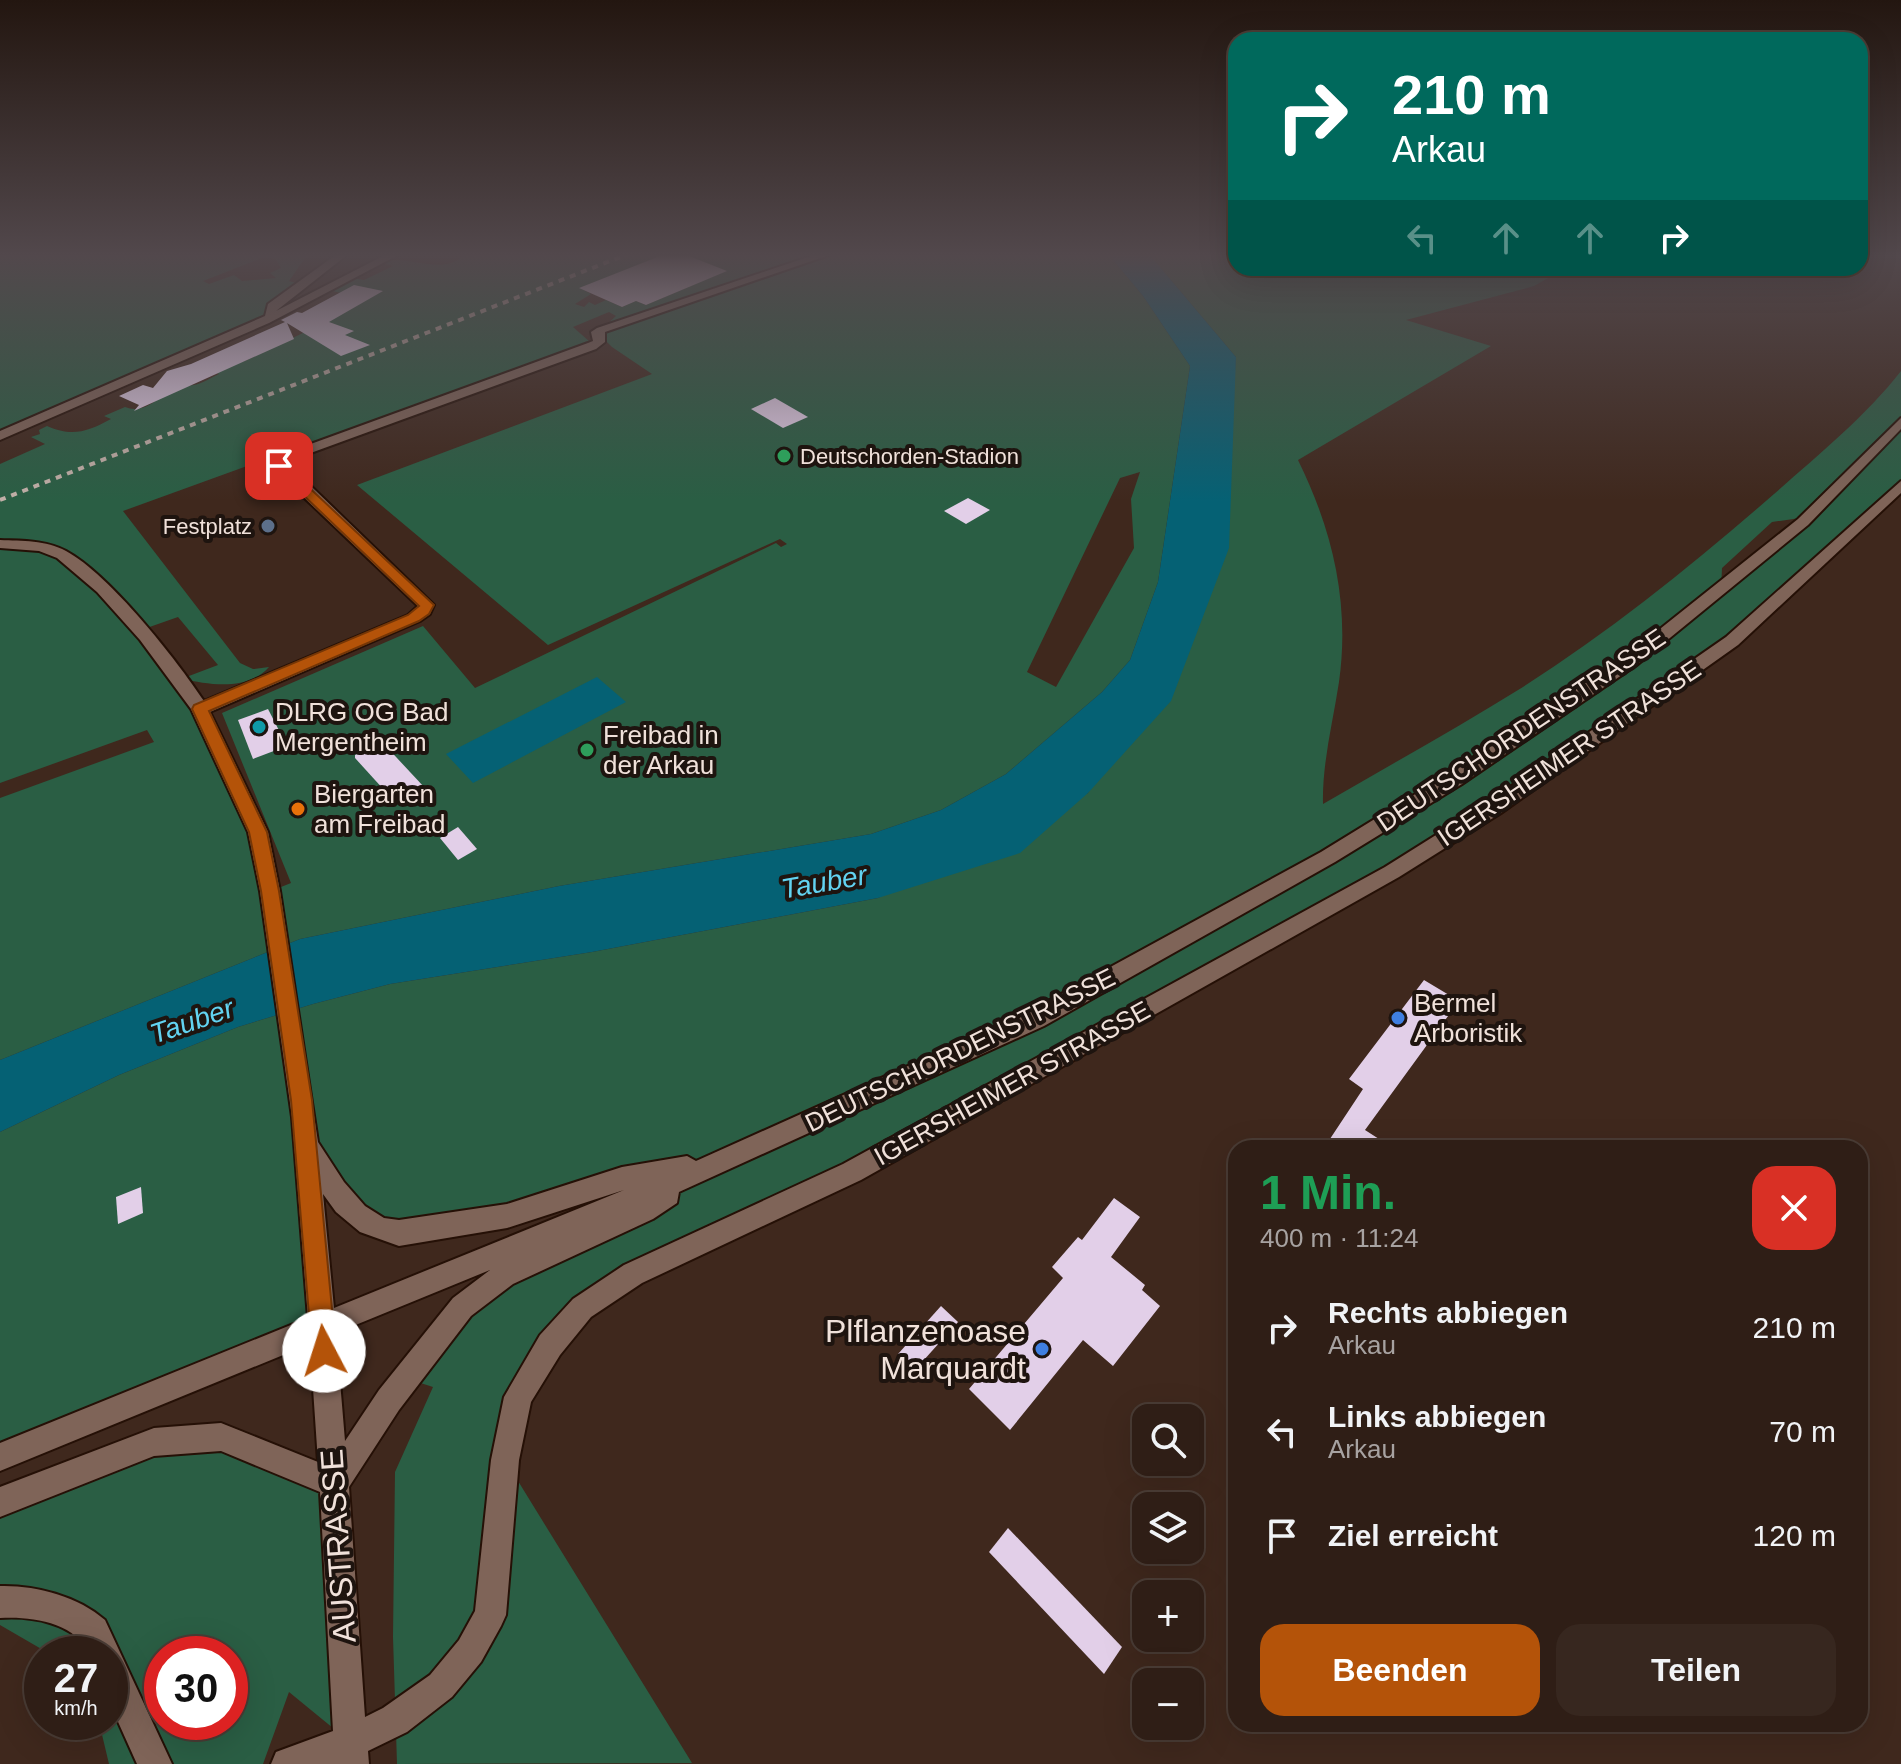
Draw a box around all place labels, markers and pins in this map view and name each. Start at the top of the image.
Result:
pin [245,432,313,500]
place label: Deutschorden-Stadion [800,444,1019,469]
marker: Deutschorden-Stadion [775,447,793,465]
place label: Festplatz [163,514,252,539]
marker: Festplatz [259,517,277,535]
place label: DLRG OG Bad Mergentheim [275,697,448,757]
marker: DLRG OG Bad Mergentheim [250,718,268,736]
place label: Freibad in der Arkau [603,720,719,780]
marker: Freibad in der Arkau [578,741,596,759]
place label: Biergarten am Freibad [314,779,446,839]
marker: Biergarten am Freibad [289,800,307,818]
place label: Bermel Arboristik [1414,988,1523,1048]
marker: Bermel Arboristik [1389,1009,1407,1027]
place label: Plflanzenoase Marquardt [825,1313,1026,1386]
marker: Plflanzenoase Marquardt [1033,1340,1051,1358]

